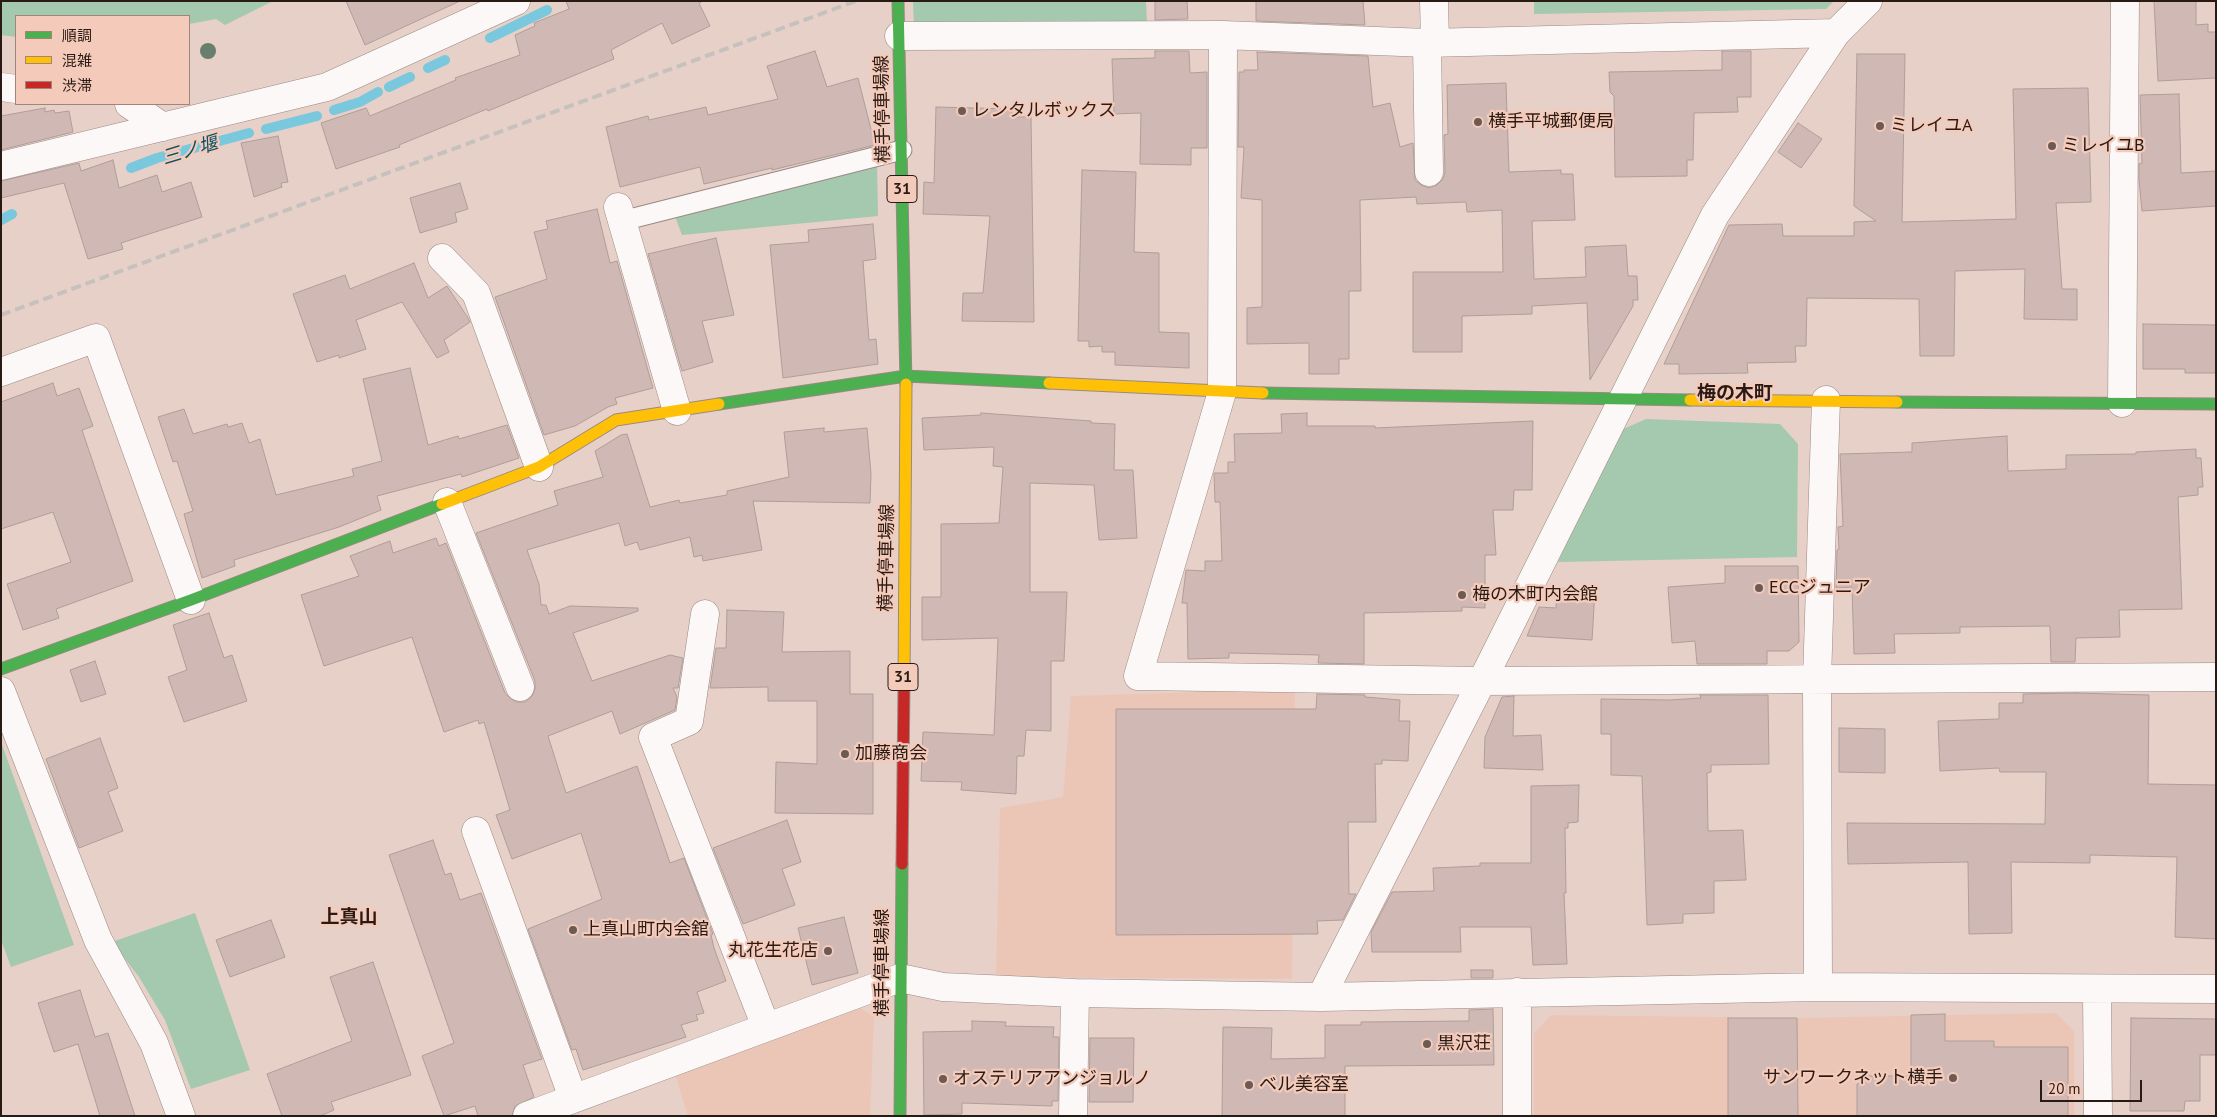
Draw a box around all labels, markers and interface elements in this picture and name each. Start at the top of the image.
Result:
legend [15,15,190,105]
text: 順調 [62,26,92,45]
text: 混雑 [62,51,92,70]
street label: 横手停車場線 [871,55,895,163]
text: 渋滞 [62,76,92,95]
place label: レンタルボックス [972,100,1116,122]
marker: レンタルボックス [956,105,968,117]
place label: 横手平城郵便局 [1488,111,1614,133]
place label: ミレイユA [1890,115,1973,137]
marker: 横手平城郵便局 [1472,116,1484,128]
marker: ミレイユA [1874,120,1886,132]
water label: 三ノ堰 [159,132,221,170]
place label: ミレイユB [2062,135,2145,157]
marker: ミレイユB [2046,140,2058,152]
road number: 31 [887,175,917,202]
district label: 梅の木町 [1697,383,1773,405]
street label: 横手停車場線 [875,504,899,612]
place label: ECCジュニア [1769,577,1871,599]
marker: ECCジュニア [1753,582,1765,594]
place label: 梅の木町内会館 [1472,584,1598,606]
marker: 梅の木町内会館 [1456,589,1468,601]
road number: 31 [888,664,918,690]
place label: 加藤商会 [855,743,927,765]
marker: 加藤商会 [839,748,851,760]
district label: 上真山 [321,907,377,929]
street label: 横手停車場線 [872,909,894,1017]
place label: 上真山町内会舘 [583,919,709,941]
marker: 上真山町内会舘 [567,924,579,936]
place label: 丸花生花店 [728,940,818,962]
marker: 丸花生花店 [822,945,834,957]
place label: 黒沢荘 [1437,1033,1491,1055]
marker: 黒沢荘 [1421,1038,1433,1050]
place label: サンワークネット横手 [1763,1067,1943,1089]
place label: オステリアアンジョルノ [953,1068,1151,1090]
scale bar [2042,1070,2144,1102]
marker: サンワークネット横手 [1947,1072,1959,1084]
marker: オステリアアンジョルノ [937,1073,949,1085]
place label: ベル美容室 [1259,1074,1349,1096]
marker: ベル美容室 [1243,1079,1255,1091]
text: 20 m [2048,1079,2081,1098]

